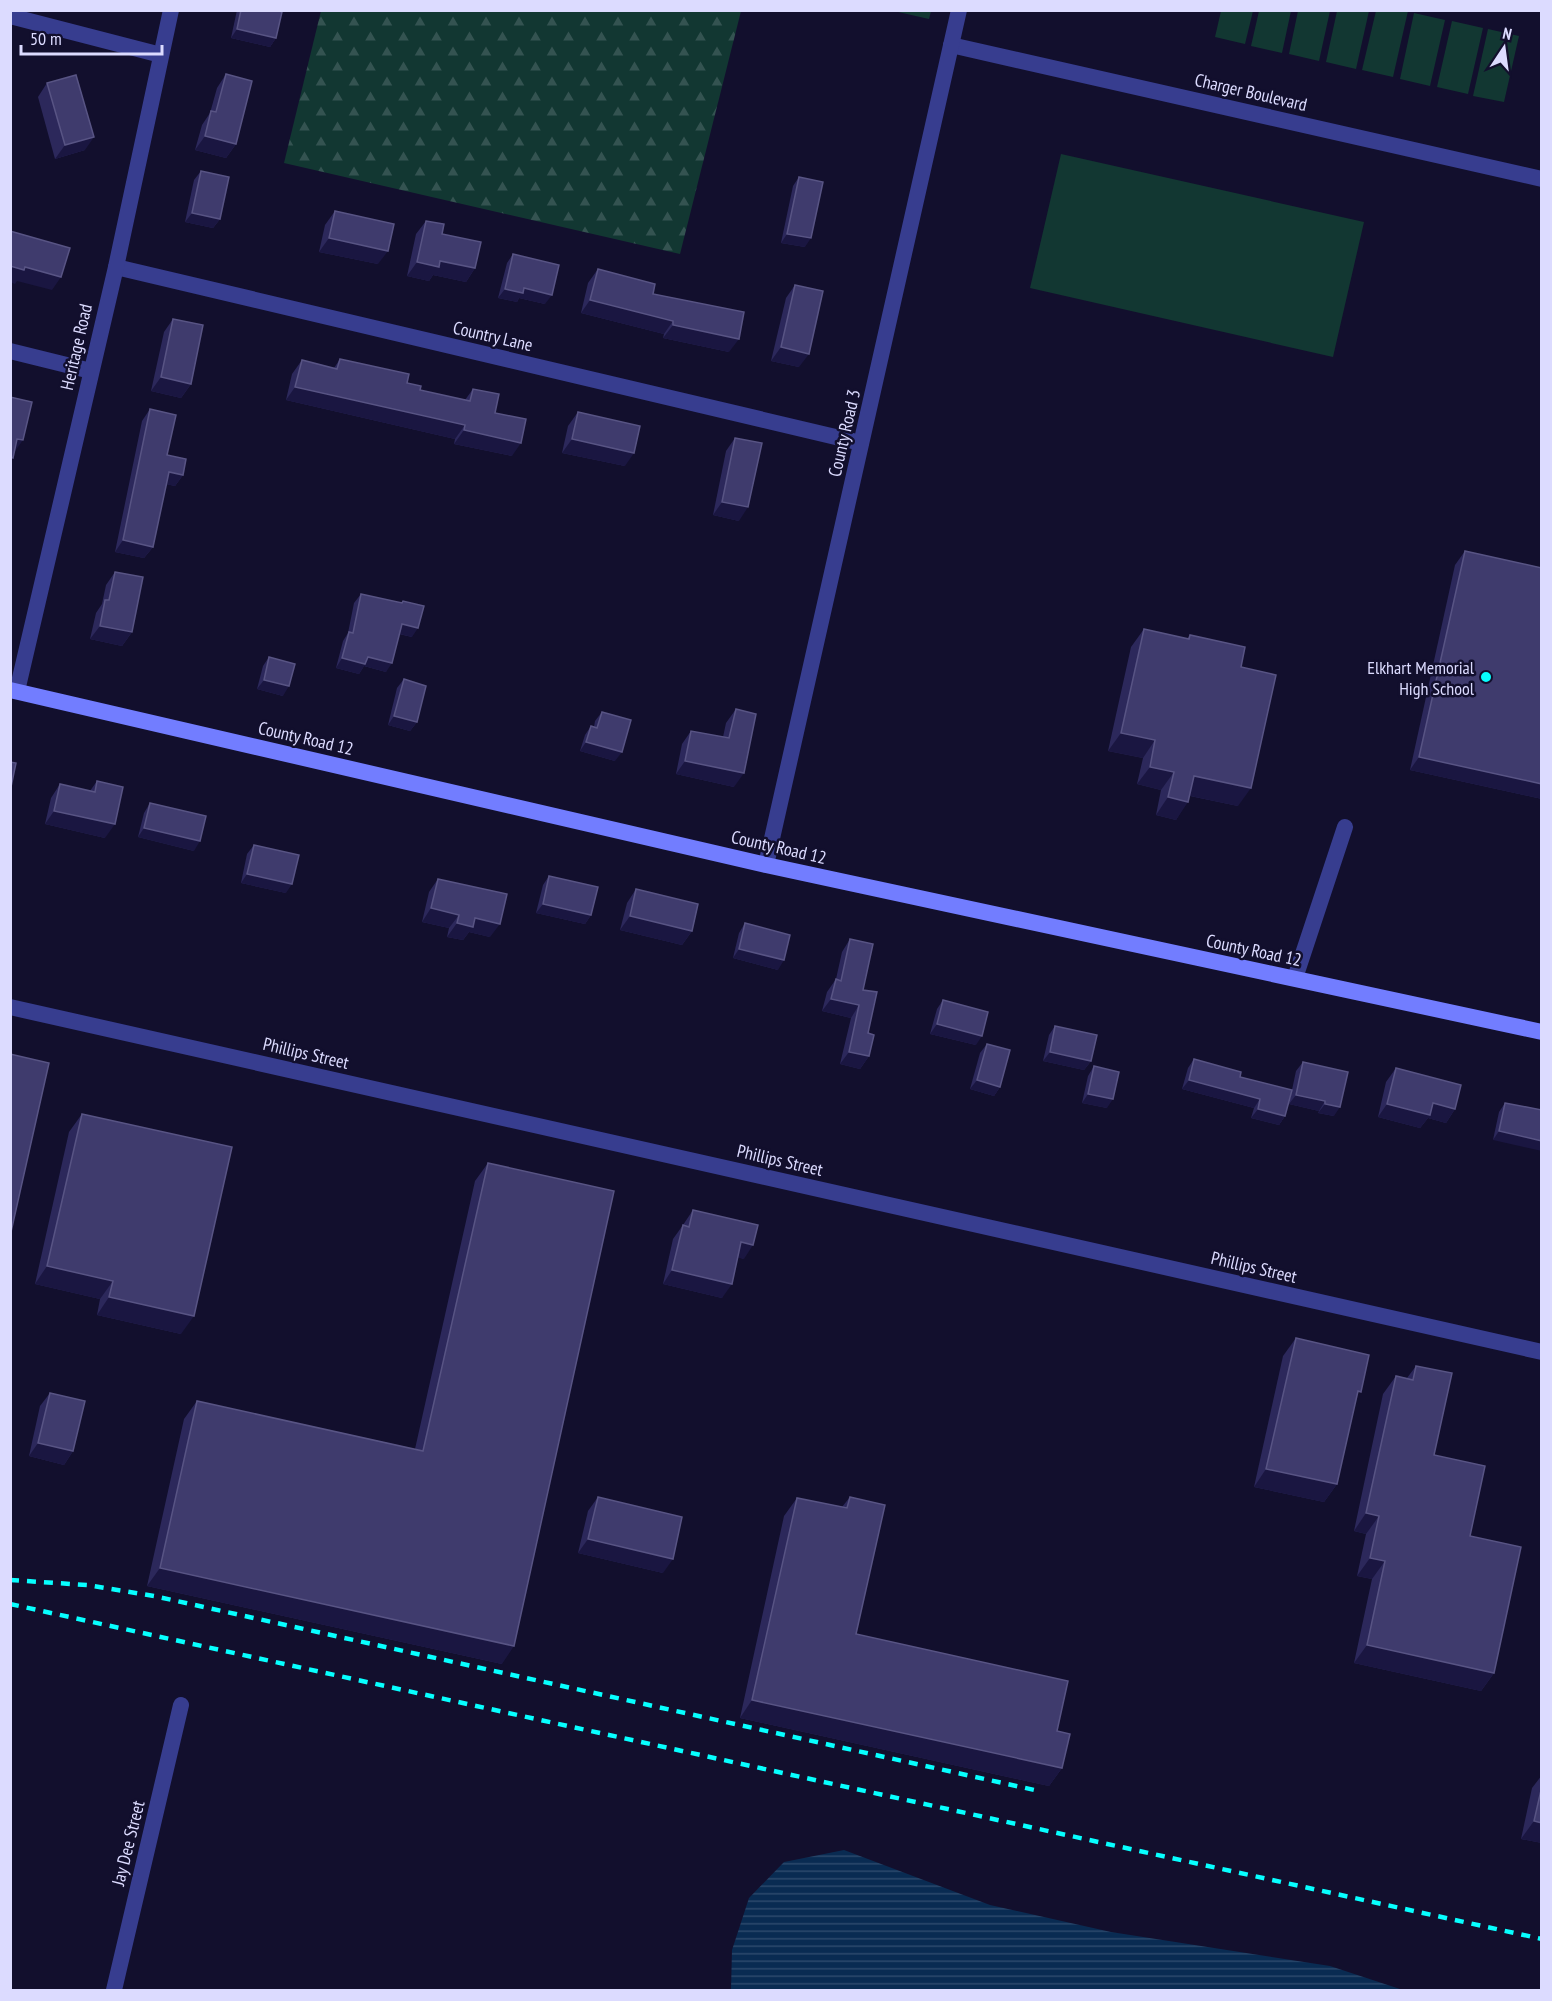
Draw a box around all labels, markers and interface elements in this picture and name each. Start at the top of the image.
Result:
scale bar [21,18,162,56]
north arrow [1474,18,1534,78]
text: N [1501,23,1514,44]
text: 50 m [30,27,62,50]
street label: Charger Boulevard [1193,68,1309,116]
street label: Heritage Road [55,302,97,392]
street label: Country Lane [451,316,535,356]
street label: County Road 3 [823,387,865,479]
place label: Elkhart Memorial High School [1367,656,1475,700]
marker: Elkhart Memorial High School [1479,670,1493,684]
street label: County Road 12 [256,716,356,760]
street label: County Road 12 [729,825,829,869]
street label: County Road 12 [1204,929,1304,971]
street label: Phillips Street [261,1032,351,1074]
street label: Phillips Street [735,1139,825,1181]
street label: Phillips Street [1209,1246,1299,1288]
street label: Jay Dee Street [106,1798,150,1889]

